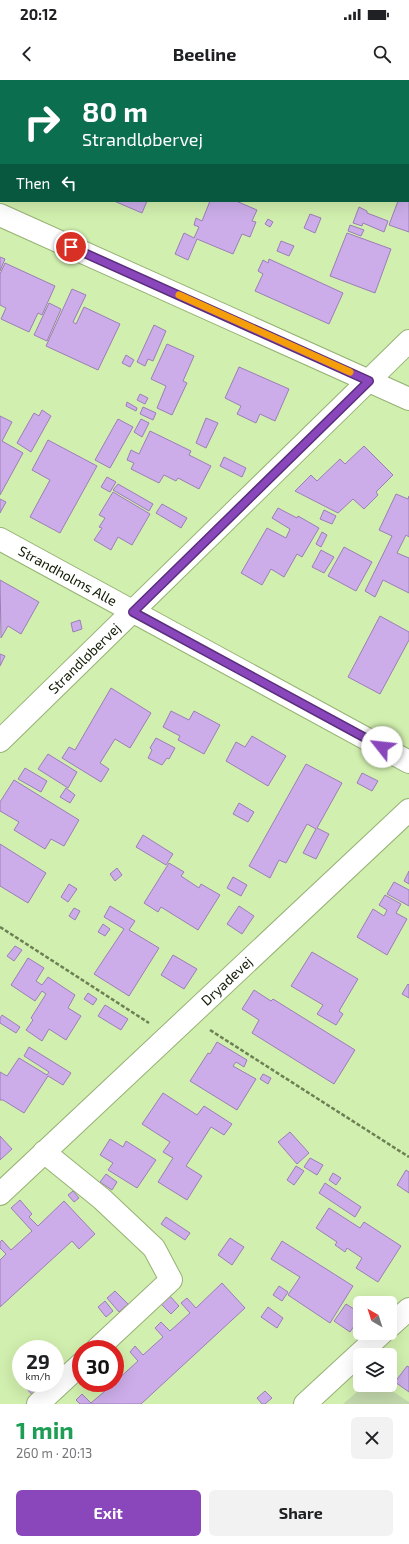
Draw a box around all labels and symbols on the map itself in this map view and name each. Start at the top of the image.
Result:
pin [54,230,88,264]
street label: Strandholms Alle [16,542,120,609]
street label: Strandløbervej [44,619,124,697]
position arrow [361,726,403,768]
street label: Dryadevej [197,953,255,1009]
north arrow [353,1296,397,1340]
speed limit sign: 30 [72,1340,124,1392]

